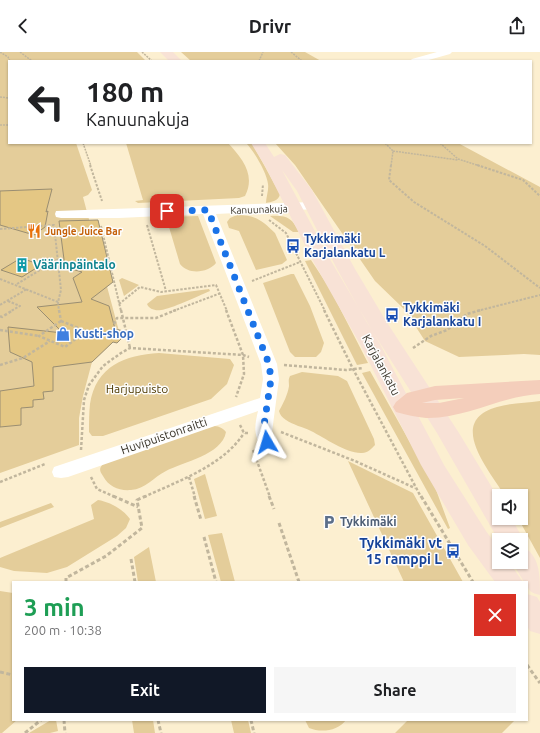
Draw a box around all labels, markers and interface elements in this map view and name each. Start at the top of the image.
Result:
icon: back [12,15,34,37]
icon: share [506,15,528,37]
text: Drivr [249,16,291,36]
icon: left [20,76,72,128]
text: 180 m [86,76,164,107]
text: Kanuunakuja [86,109,190,129]
pin [150,194,184,228]
icon: arrive [156,200,178,222]
street label: Kanuunakuja [230,203,288,216]
restaurant icon: Jungle Juice Bar [26,223,42,239]
place label: Jungle Juice Bar [45,226,123,237]
place label: Tykkimäki Karjalankatu L [304,232,386,259]
bus stop icon: Tykkimäki Karjalankatu L [285,238,301,254]
building icon: Väärinpäintalo [14,257,30,273]
place label: Väärinpäintalo [33,258,116,271]
place label: Tykkimäki Karjalankatu I [403,301,481,328]
bus stop icon: Tykkimäki Karjalankatu I [384,307,400,323]
shop icon: Kusti-shop [55,326,71,342]
place label: Kusti-shop [74,327,134,340]
street label: Karjalankatu [360,332,403,397]
park label: Harjupuisto [106,382,168,395]
street label: Huvipuistonraitti [119,415,209,456]
position arrow [246,421,288,463]
map controls [492,489,528,569]
button: sound [492,489,528,525]
parking icon: Tykkimäki [321,514,337,530]
place label: Tykkimäki [340,515,397,528]
button: layers [492,533,528,569]
place label: Tykkimäki vt 15 ramppi L [359,535,442,567]
bus stop icon: Tykkimäki vt 15 ramppi L [445,543,461,559]
text: 3 min [24,594,85,621]
button: close [474,594,516,636]
text: 200 m · 10:38 [24,623,102,637]
button: Exit [24,667,266,713]
button: Share [274,667,516,713]

